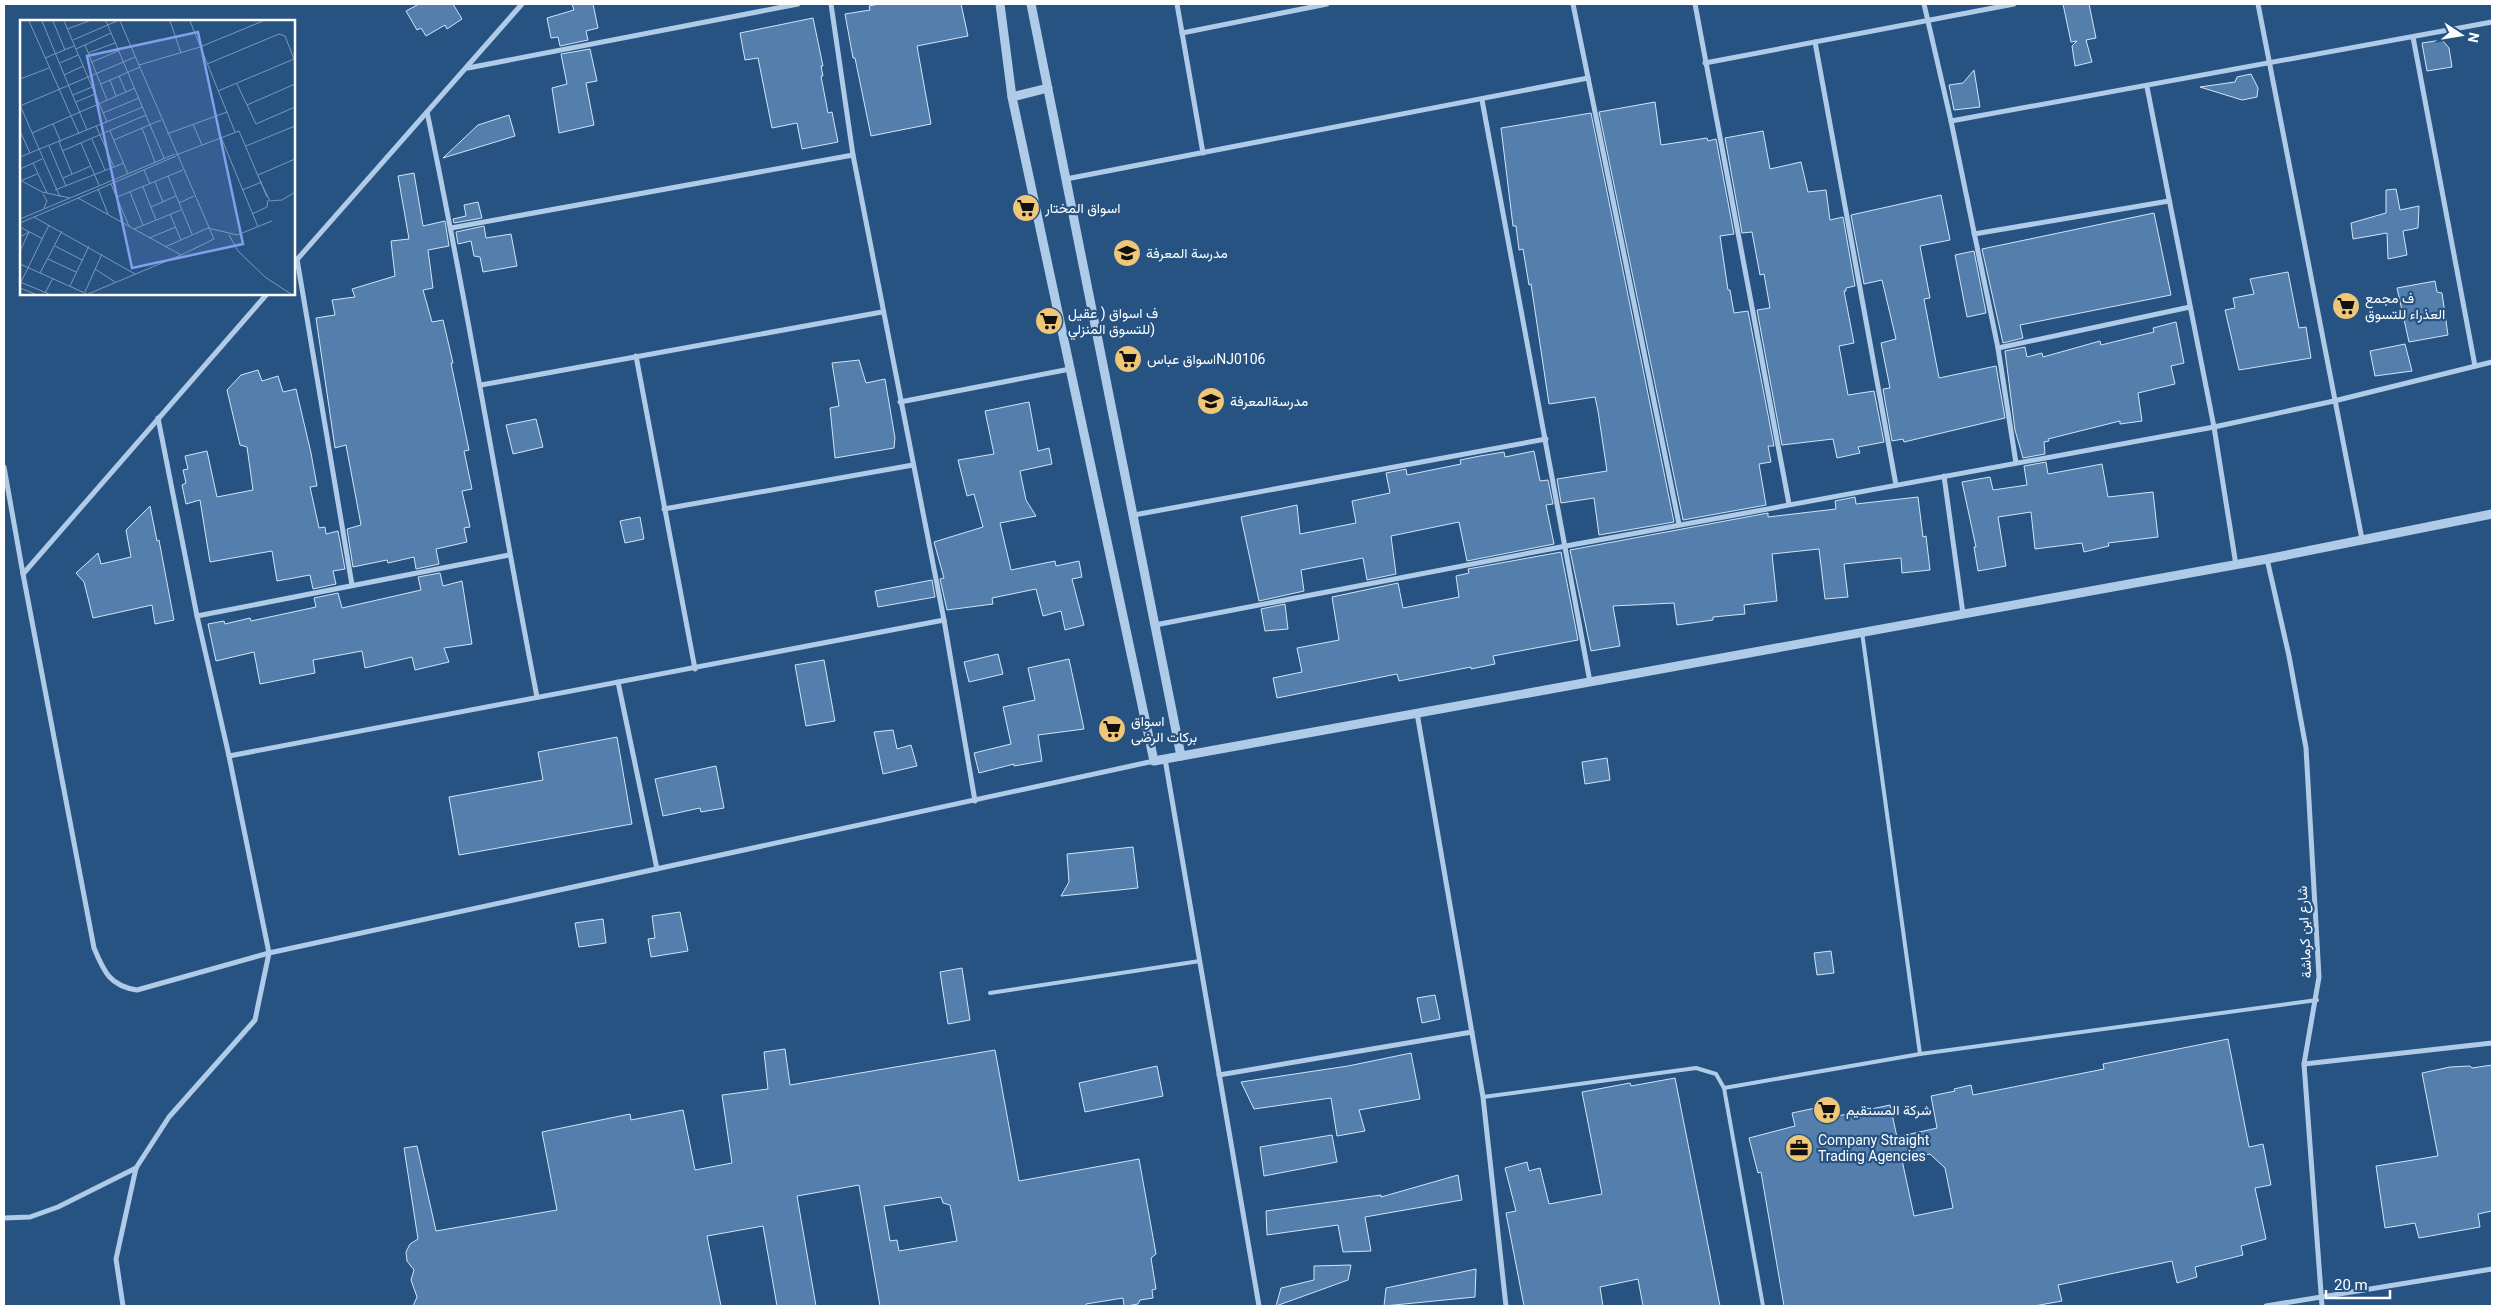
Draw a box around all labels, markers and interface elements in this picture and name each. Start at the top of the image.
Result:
north arrow [2436,10,2486,60]
inset map [20,20,295,295]
text: N [2465,31,2483,44]
supermarket icon: اسواق المختار [1011,193,1041,223]
place label: اسواق المختار [1044,200,1121,217]
school or university icon: مدرسة المعرفة [1112,238,1142,268]
place label: مدرسة المعرفة [1146,245,1228,262]
place label: ف مجمع العذراء للتسوق [2365,290,2445,323]
supermarket icon: ف مجمع العذراء للتسوق [2331,291,2361,321]
place label: ف اسواق ( عقيل للتسوق المنزلي) [1068,305,1158,341]
supermarket icon: ف اسواق ( عقيل للتسوق المنزلي) [1034,306,1064,336]
supermarket icon: اسواق عباسNJ0106 [1113,344,1143,374]
place label: اسواق عباسNJ0106 [1147,351,1266,368]
school or university icon: مدرسةالمعرفة [1196,386,1226,416]
place label: مدرسةالمعرفة [1230,393,1308,410]
place label: اسواق بركات الرضى [1131,713,1197,746]
supermarket icon: اسواق بركات الرضى [1097,714,1127,744]
street label: شارع ابن كرماشة [2294,885,2317,979]
supermarket icon: شركة المستقيم [1812,1095,1842,1125]
place label: شركة المستقيم [1846,1102,1932,1119]
place label: Company Straight Trading Agencies [1818,1132,1930,1164]
office icon: Company Straight Trading Agencies [1784,1133,1814,1163]
scale bar [2326,1268,2390,1300]
text: 20 m [2334,1276,2368,1294]

